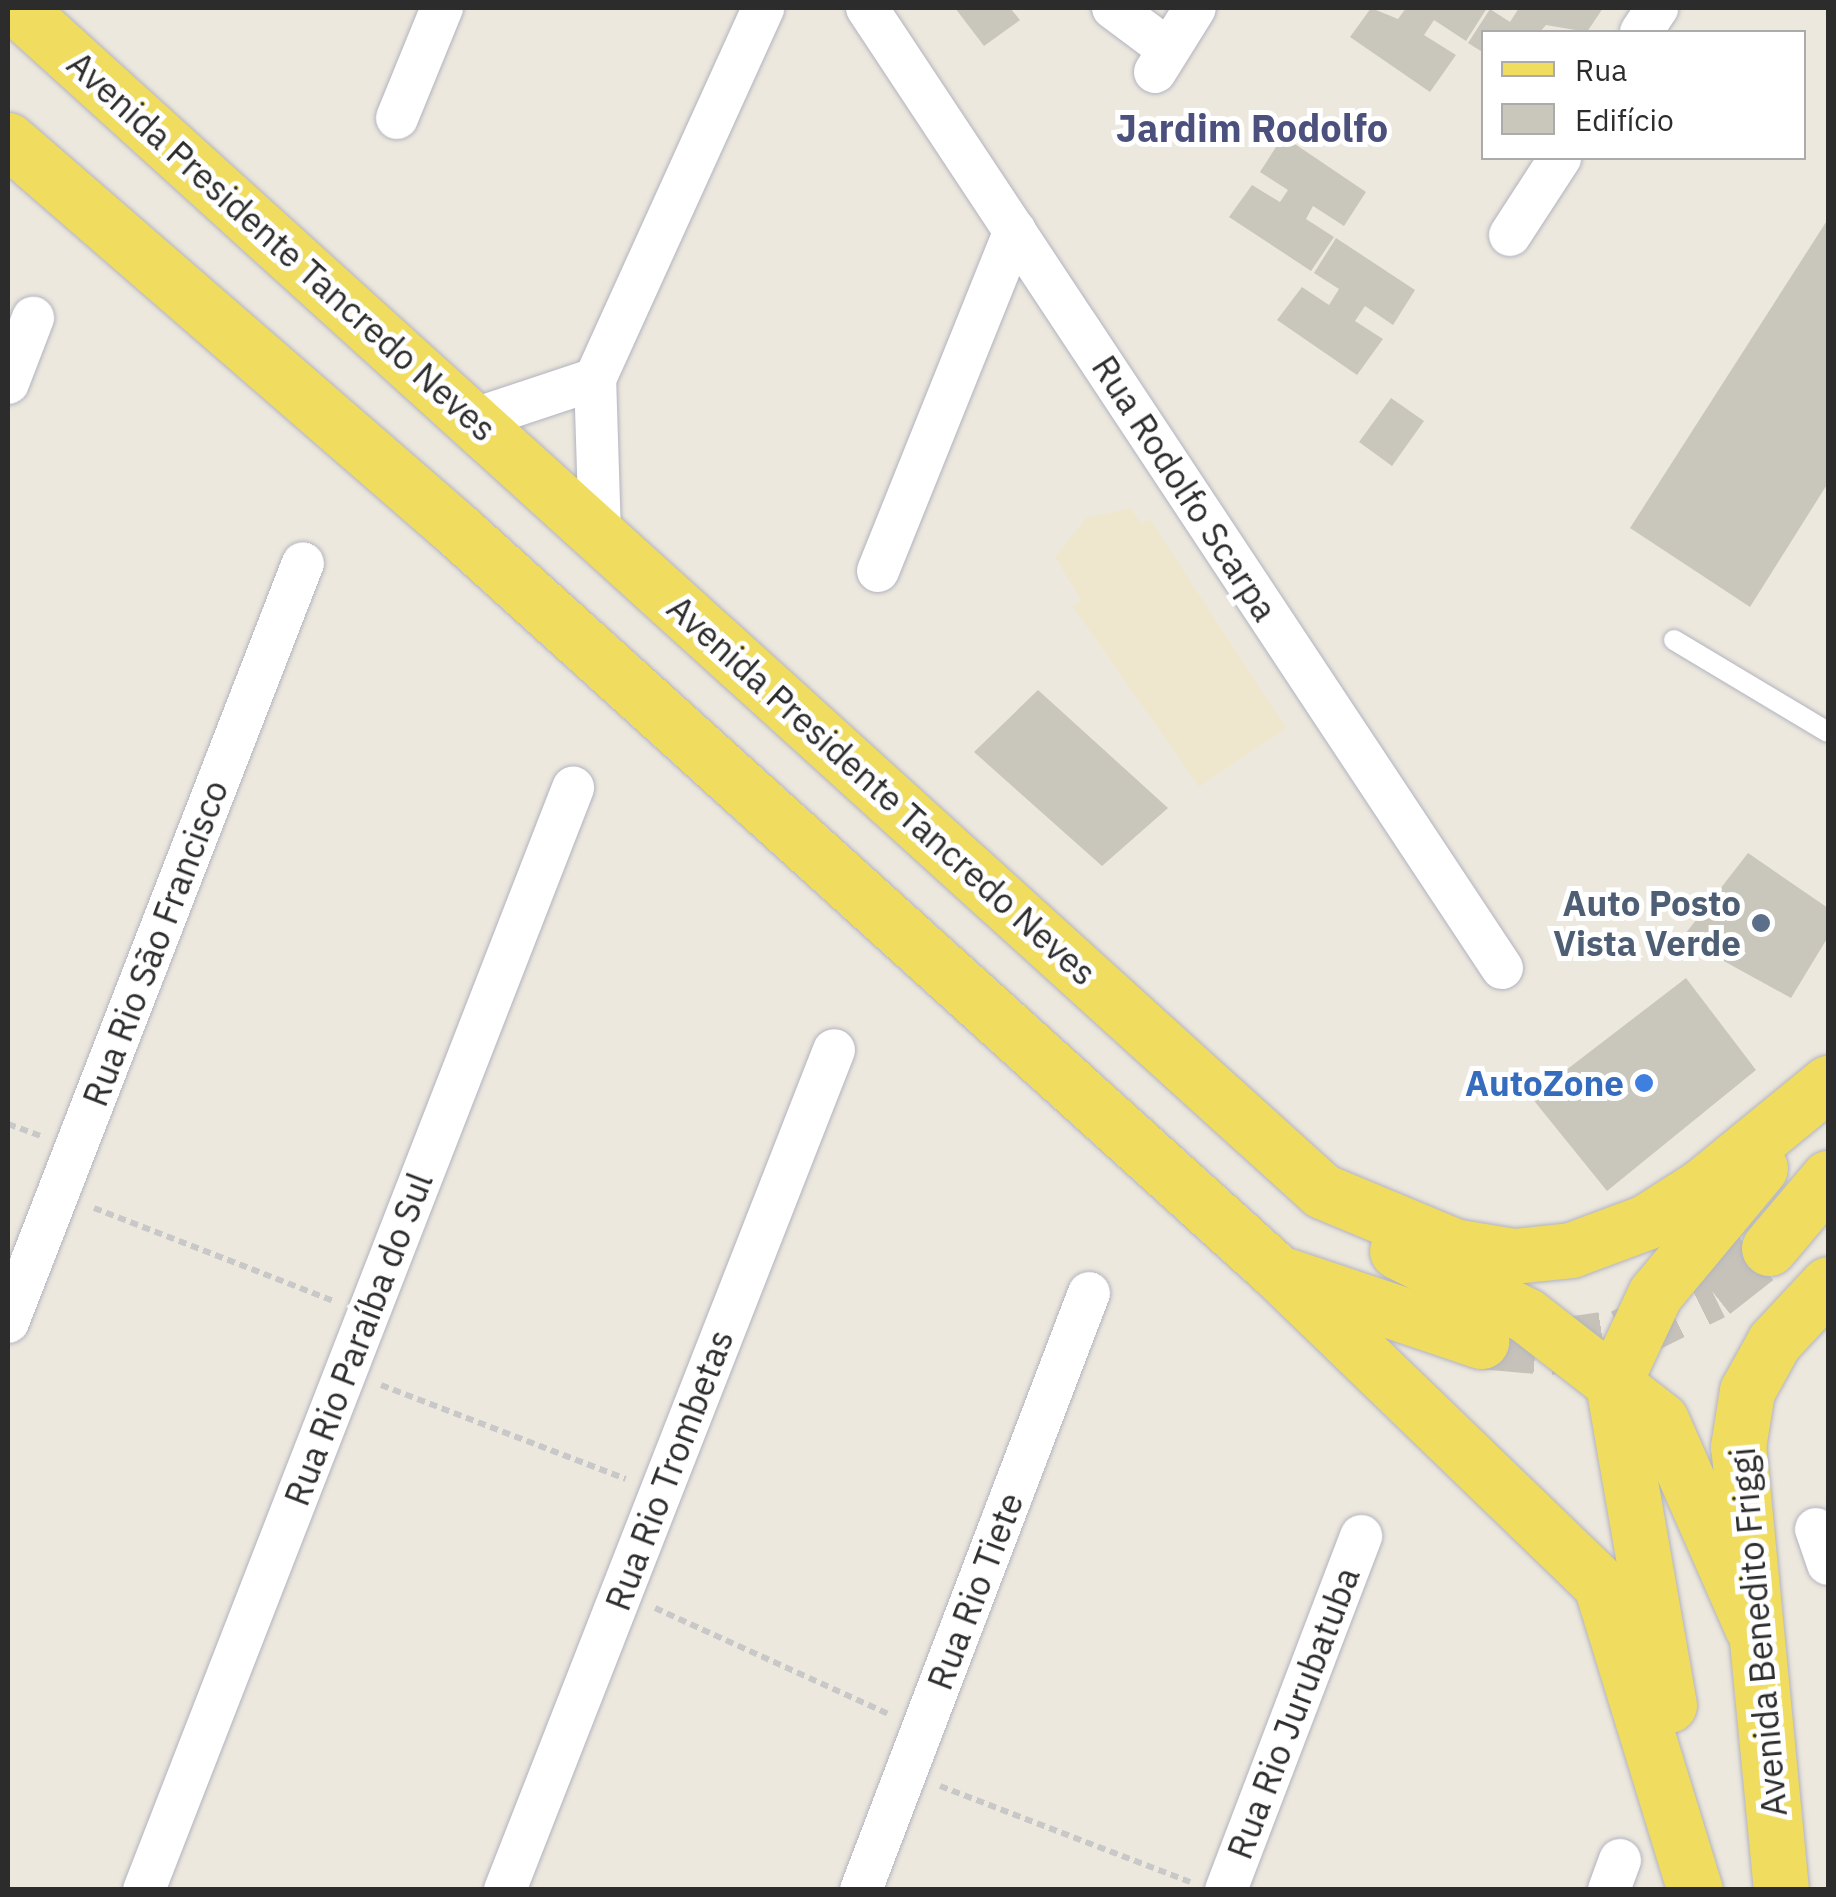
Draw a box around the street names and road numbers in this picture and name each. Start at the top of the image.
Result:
street label: Avenida Presidente Tancredo Neves [59,42,505,450]
street label: Rua Rodolfo Scarpa [1084,348,1286,628]
street label: Avenida Presidente Tancredo Neves [659,586,1105,994]
street label: Rua Rio São Francisco [73,774,237,1112]
street label: Rua Rio Paraíba do Sul [275,1167,441,1511]
street label: Rua Rio Trombetas [596,1324,742,1616]
street label: Avenida Benedito Friggi [1721,1446,1795,1818]
street label: Rua Rio Tiete [918,1487,1032,1695]
street label: Rua Rio Jurubatuba [1218,1561,1368,1865]

